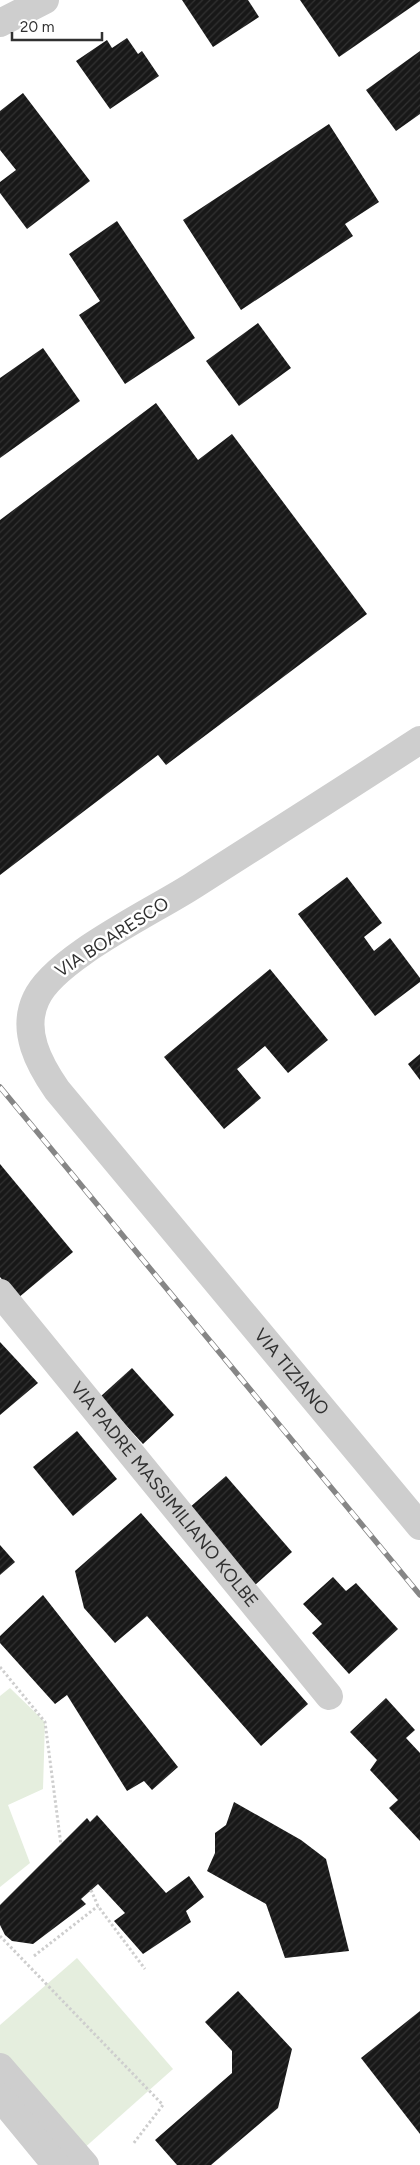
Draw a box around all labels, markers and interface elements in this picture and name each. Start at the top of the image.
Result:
scale bar [12,10,102,42]
text: 20 m [20,18,54,36]
street label: VIA BOARESCO [51,892,173,982]
street label: VIA TIZIANO [249,1324,334,1419]
street label: VIA PADRE MASSIMILIANO KOLBE [66,1377,263,1612]

